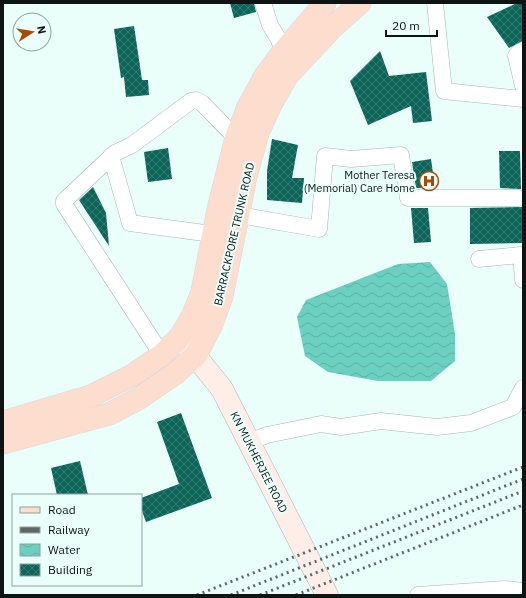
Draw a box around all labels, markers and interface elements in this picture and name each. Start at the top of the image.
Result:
north arrow [12,12,52,52]
scale bar [386,12,437,38]
text: 20 m [392,18,420,33]
text: N [34,25,49,35]
street label: BARRACKPORE TRUNK ROAD [211,161,257,307]
place label: Mother Teresa (Memorial) Care Home [304,168,415,195]
hospital icon: Mother Teresa (Memorial) Care Home [418,170,440,192]
street label: KN MUKHERJEE ROAD [227,409,291,515]
legend [12,494,142,586]
text: Road [48,502,76,517]
text: Railway [48,522,90,537]
text: Water [48,542,81,557]
text: Building [48,562,93,577]

